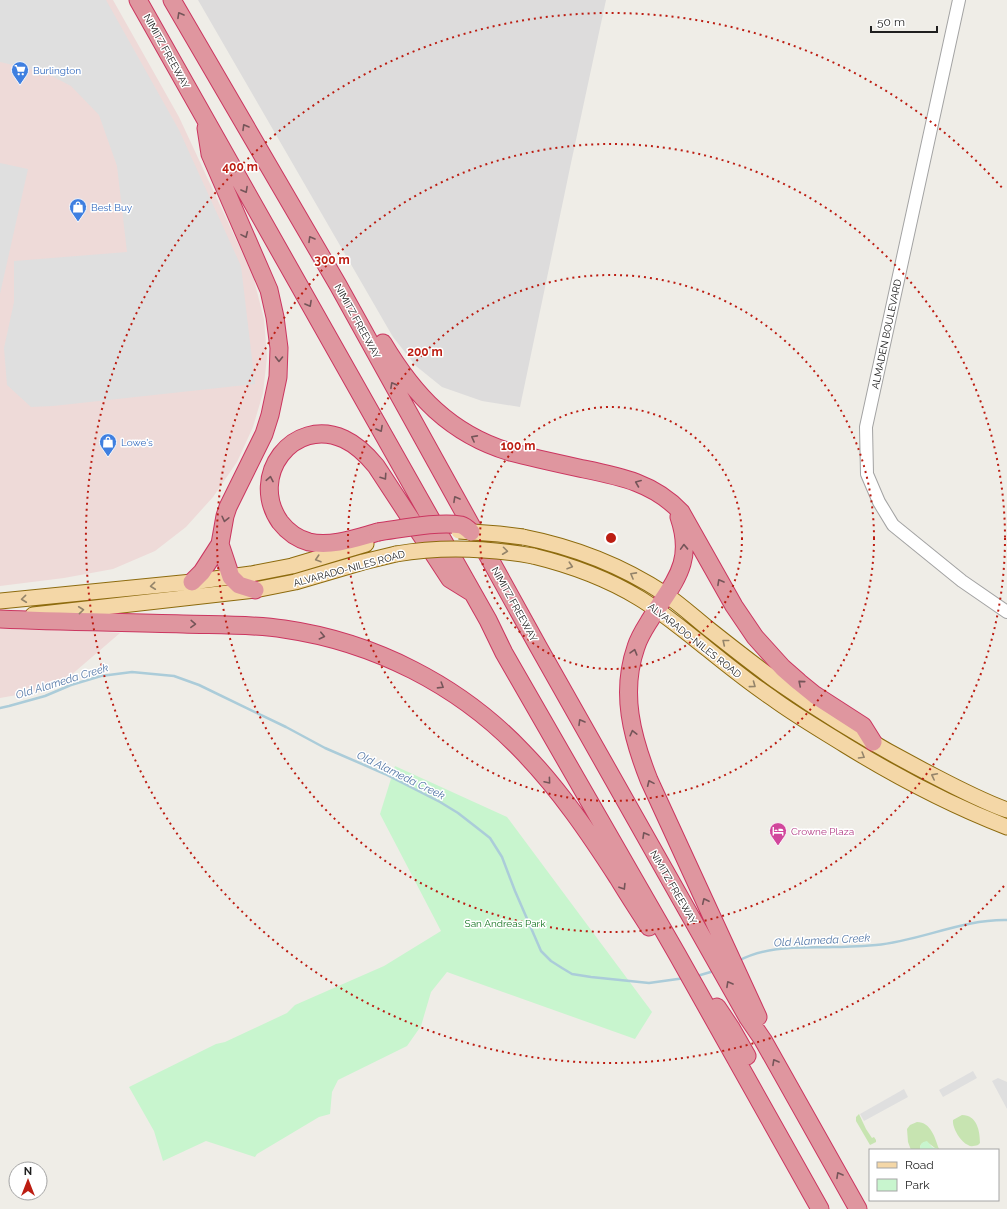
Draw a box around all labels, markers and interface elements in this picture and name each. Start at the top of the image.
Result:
scale bar [871,8,937,34]
street label: NIMITZ FREEWAY [142,12,192,91]
one-way arrow [177,12,184,19]
text: 50 m [877,15,905,29]
supermarket icon: Burlington [10,60,30,85]
place label: Burlington [33,65,81,76]
one-way arrow [243,124,250,131]
text: 400 m [222,160,258,174]
one-way arrow [241,186,248,194]
shop icon: Best Buy [68,197,88,222]
place label: Best Buy [91,202,133,213]
one-way arrow [241,231,249,238]
one-way arrow [309,236,316,243]
text: 300 m [314,253,350,267]
street label: ALMADEN BOULEVARD [869,278,904,390]
street label: NIMITZ FREEWAY [333,282,383,361]
one-way arrow [304,300,312,307]
text: 200 m [407,345,443,359]
one-way arrow [275,356,283,362]
one-way arrow [391,382,398,389]
one-way arrow [375,425,382,432]
shop icon: Lowe's [98,432,118,457]
one-way arrow [471,435,478,443]
place label: Lowe's [121,437,153,448]
text: 100 m [501,439,535,453]
one-way arrow [379,473,387,480]
one-way arrow [266,476,274,482]
one-way arrow [635,480,643,488]
one-way arrow [454,495,461,503]
one-way arrow [221,515,230,522]
centre of rings [604,531,618,545]
one-way arrow [680,544,688,550]
one-way arrow [502,546,508,555]
street label: ALVARADO-NILES ROAD [292,548,406,589]
one-way arrow [315,554,322,562]
one-way arrow [567,562,574,570]
street label: NIMITZ FREEWAY [490,565,540,644]
one-way arrow [630,572,637,580]
one-way arrow [718,579,725,586]
one-way arrow [150,581,156,590]
one-way arrow [21,594,27,603]
street label: ALVARADO-NILES ROAD [646,601,743,680]
one-way arrow [78,605,84,614]
one-way arrow [190,620,196,628]
one-way arrow [319,632,325,640]
one-way arrow [722,639,729,646]
one-way arrow [629,649,638,656]
water label: Old Alameda Creek [14,661,110,702]
one-way arrow [749,680,756,687]
one-way arrow [798,680,805,687]
one-way arrow [437,681,444,689]
one-way arrow [578,719,585,726]
one-way arrow [630,729,638,736]
water label: Old Alameda Creek [355,748,447,802]
one-way arrow [858,751,865,758]
one-way arrow [930,773,938,781]
one-way arrow [544,776,551,783]
one-way arrow [647,780,655,787]
hotel icon: Crowne Plaza [768,821,788,846]
place label: Crowne Plaza [791,826,854,837]
one-way arrow [642,832,649,839]
street label: NIMITZ FREEWAY [648,848,699,927]
one-way arrow [618,883,626,890]
one-way arrow [702,898,710,906]
park label: San Andreas Park [465,918,546,929]
water label: Old Alameda Creek [774,931,871,950]
one-way arrow [726,981,733,988]
one-way arrow [772,1059,779,1066]
legend [869,1149,999,1201]
text: Road [905,1158,934,1172]
north arrow [8,1161,48,1201]
text: N [24,1165,32,1178]
one-way arrow [836,1172,843,1179]
text: Park [905,1178,930,1192]

